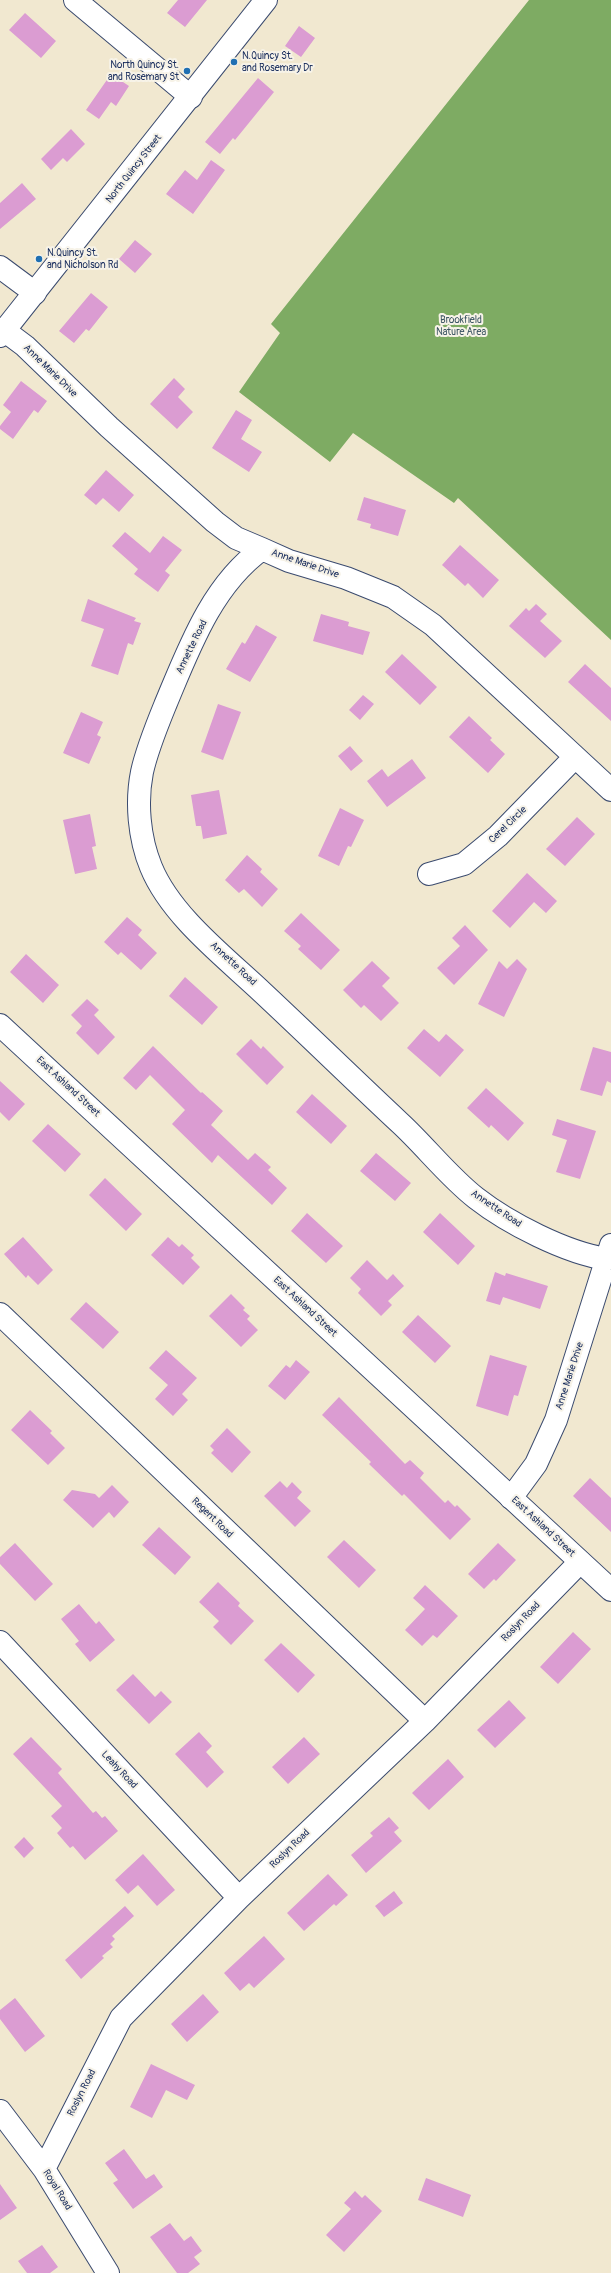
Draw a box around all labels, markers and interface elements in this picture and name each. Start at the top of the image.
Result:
place label: N.Quincy St. and Rosemary Dr [242,50,313,74]
marker: N.Quincy St. and Rosemary Dr [229,57,239,67]
place label: North Quincy St. and Rosemary St [108,59,179,82]
marker: North Quincy St. and Rosemary St [182,66,192,76]
street label: North Quincy Street [104,132,164,206]
place label: N.Quincy St. and Nicholson Rd [47,247,118,270]
marker: N.Quincy St. and Nicholson Rd [34,254,44,264]
park label: Brookfield Nature Area [436,314,486,338]
street label: Anne Marie Drive [20,342,80,400]
street label: Anne Marie Drive [270,547,340,581]
street label: Annette Road [174,618,210,676]
street label: Cerel Circle [487,804,529,846]
street label: Annette Road [207,940,259,988]
street label: East Ashland Street [34,1054,102,1120]
street label: Annette Road [468,1188,524,1230]
street label: East Ashland Street [271,1274,339,1340]
street label: Anne Marie Drive [553,1341,587,1411]
street label: East Ashland Street [509,1494,577,1560]
street label: Regent Road [189,1495,235,1541]
street label: Roslyn Road [499,1600,543,1644]
street label: Leahy Road [99,1749,139,1791]
street label: Roslyn Road [268,1827,312,1871]
street label: Roslyn Road [65,2068,99,2118]
street label: Royal Road [40,2168,74,2212]

